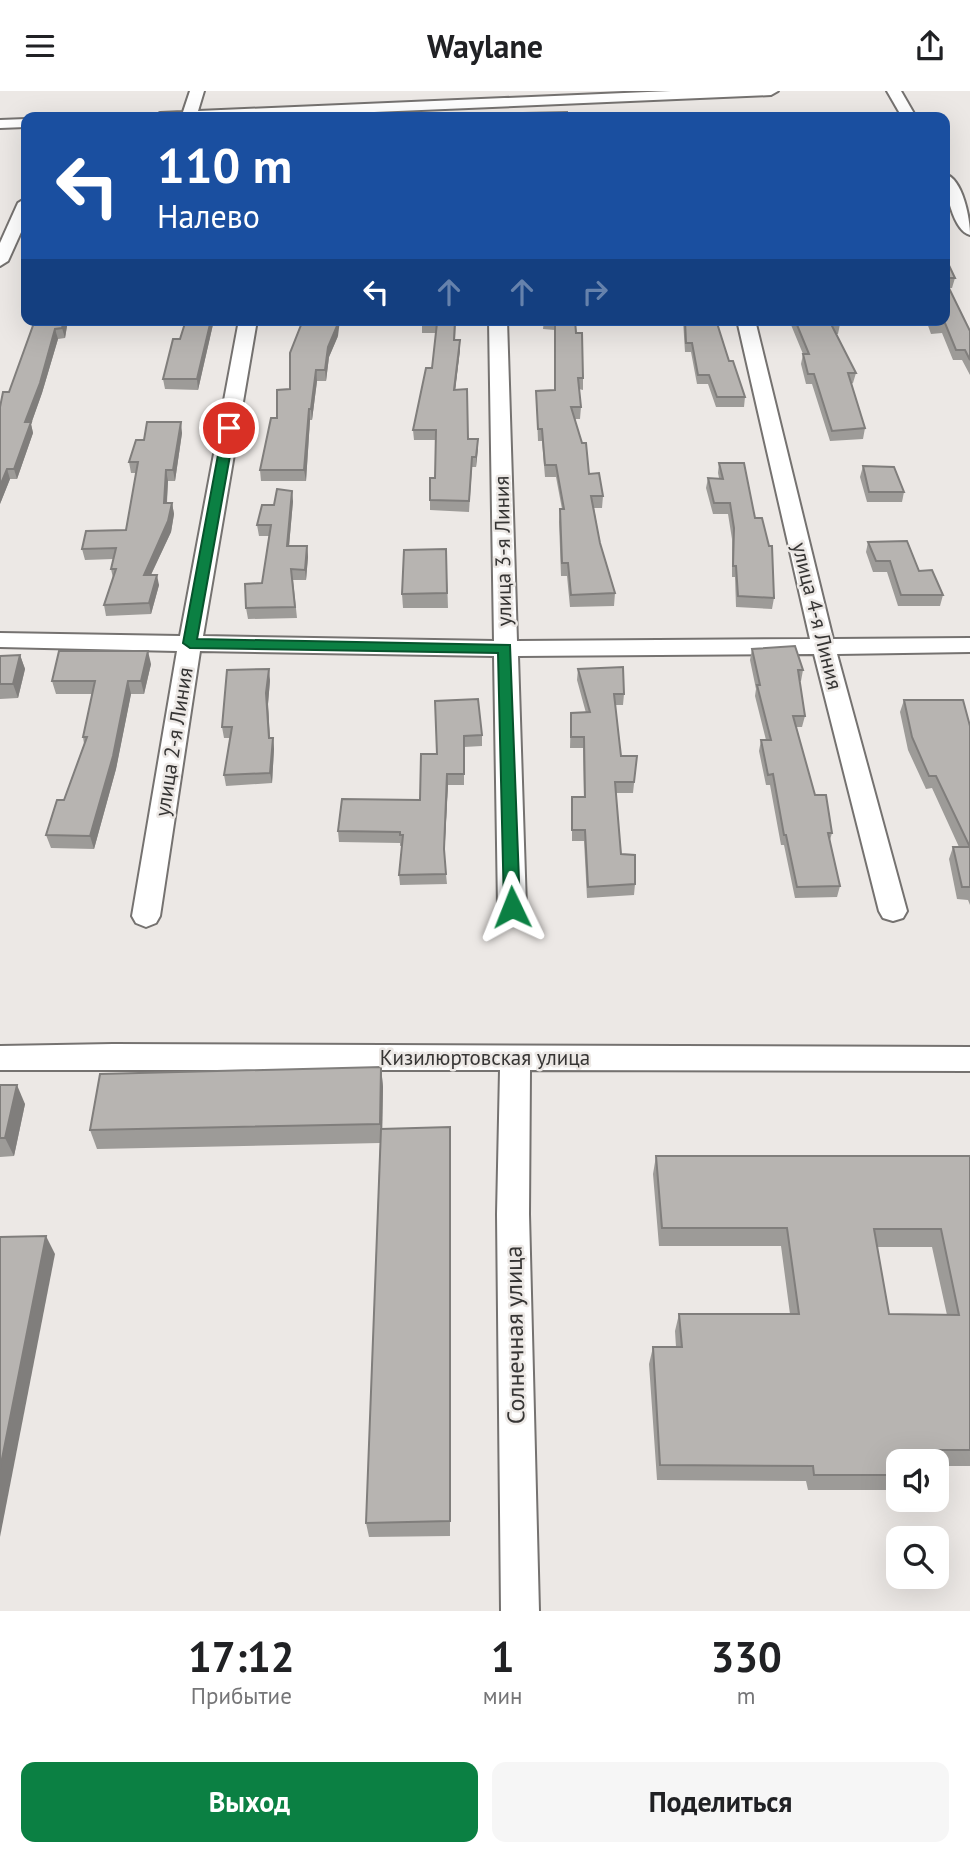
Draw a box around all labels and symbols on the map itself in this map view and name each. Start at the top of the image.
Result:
pin [199,398,259,458]
street label: улица 3-я Линия [488,475,517,627]
street label: улица 4-я Линия [786,539,849,692]
street label: улица 2-я Линия [148,665,199,818]
position arrow [475,870,549,944]
street label: Кизилюртовская улица [380,1044,590,1071]
street label: Солнечная улица [497,1246,532,1424]

